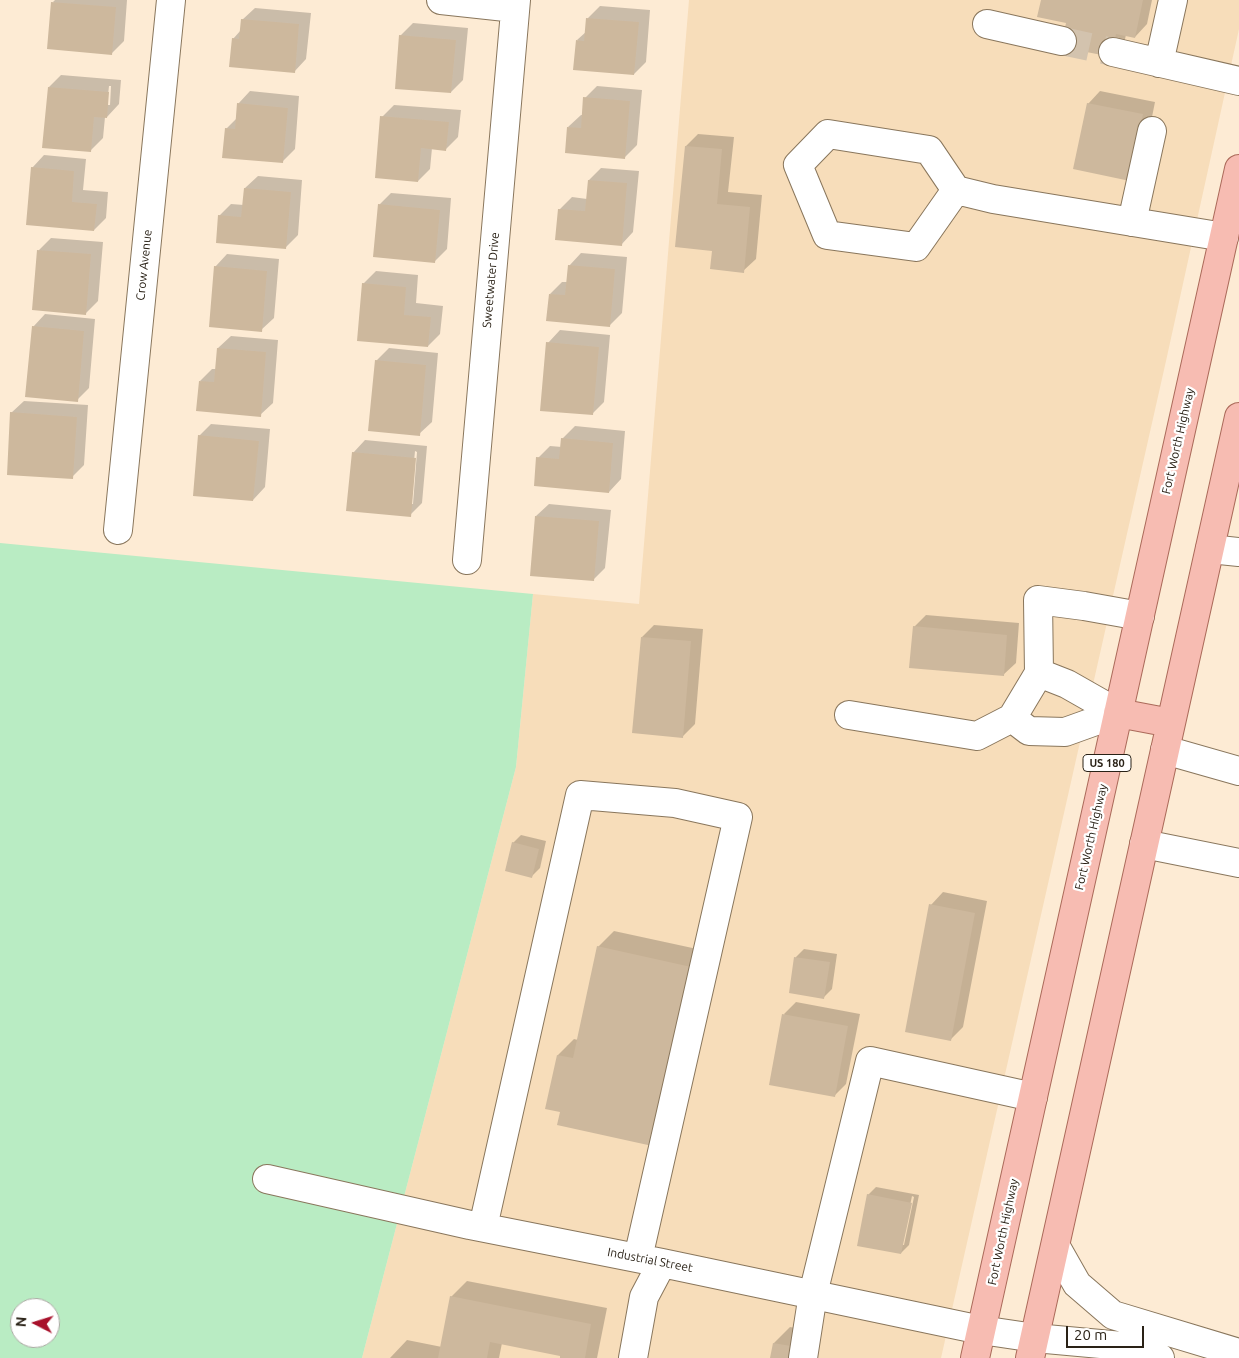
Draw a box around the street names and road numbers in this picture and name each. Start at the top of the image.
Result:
street label: Crow Avenue [133,229,155,301]
street label: Sweetwater Drive [480,232,502,328]
street label: Fort Worth Highway [1159,387,1197,495]
road number: US 180 [1083,754,1131,771]
street label: Fort Worth Highway [1072,783,1110,891]
street label: Fort Worth Highway [985,1177,1021,1287]
street label: Industrial Street [606,1245,694,1275]

